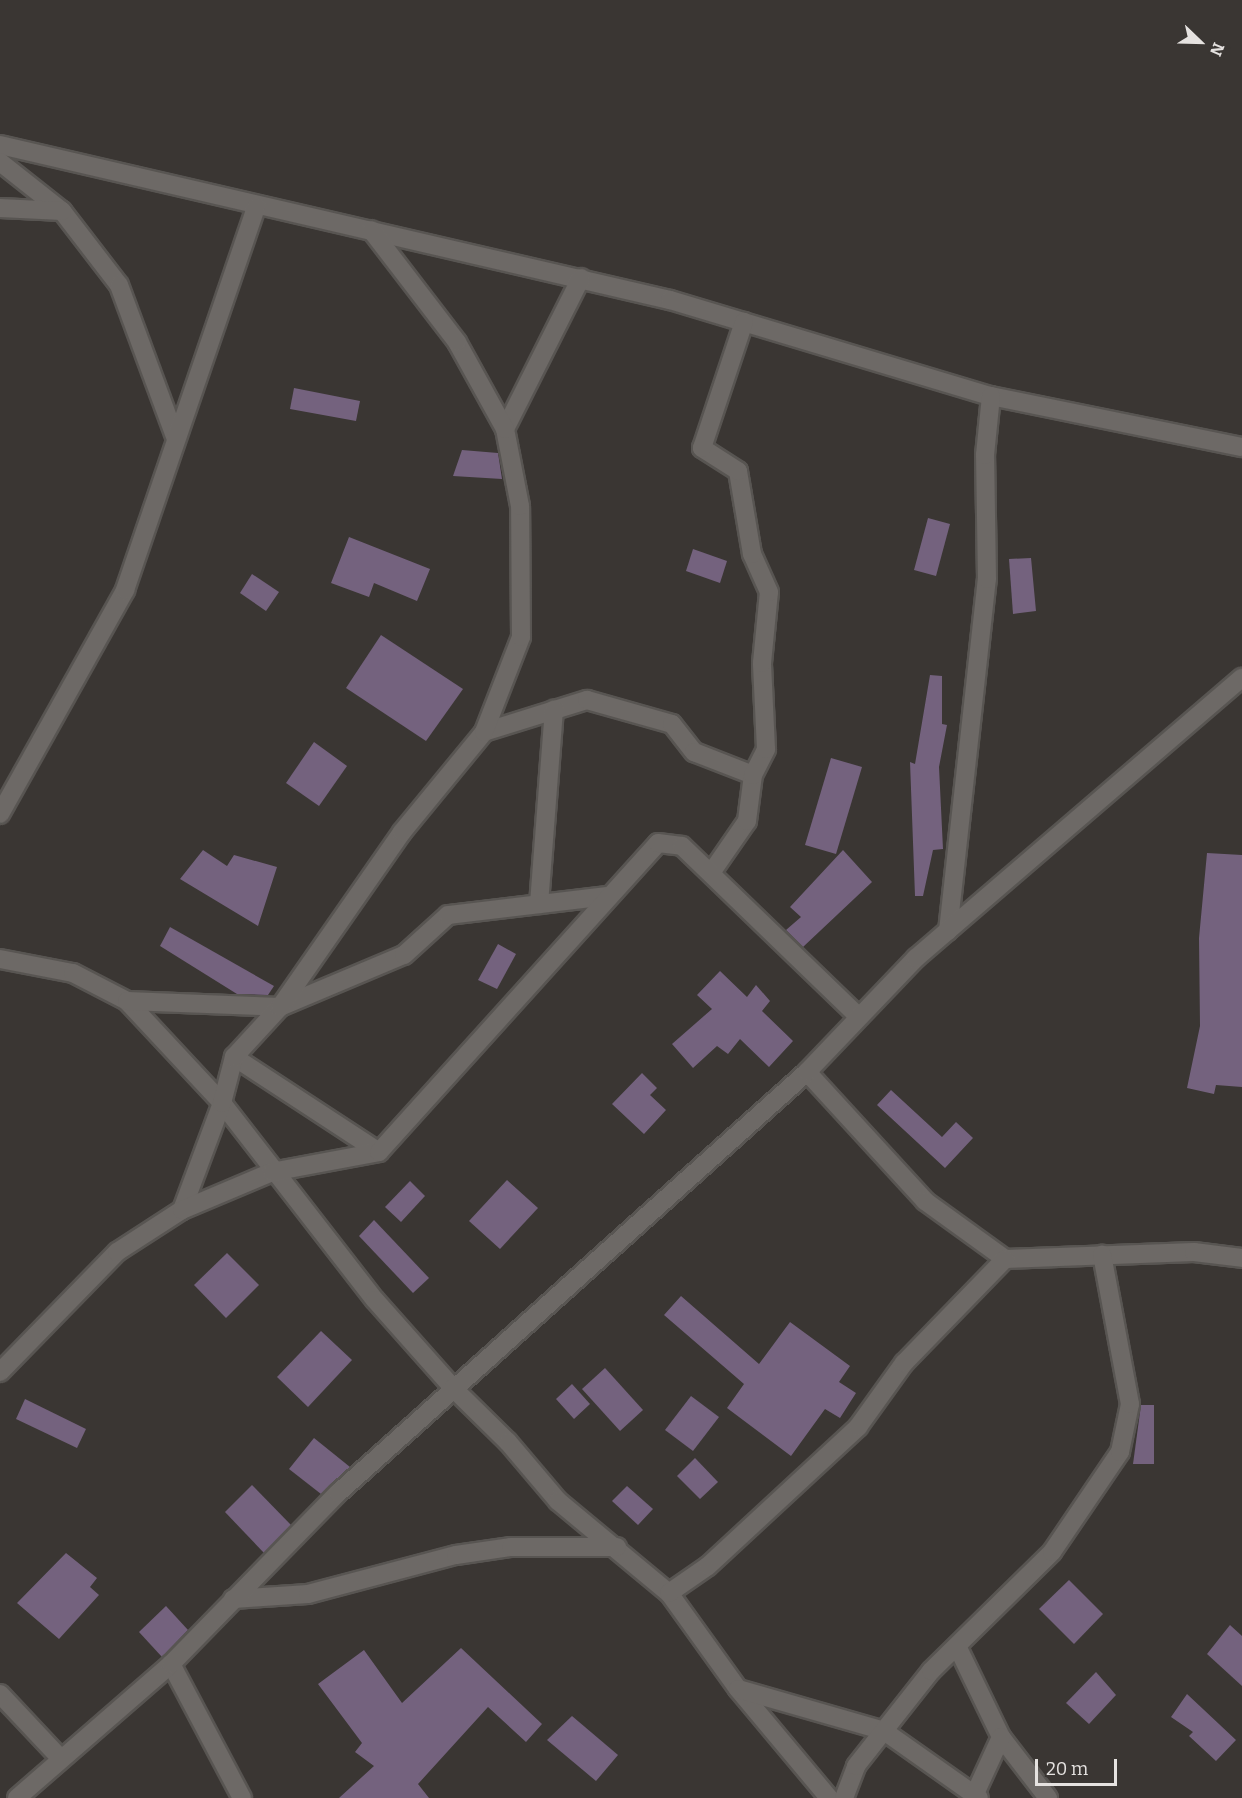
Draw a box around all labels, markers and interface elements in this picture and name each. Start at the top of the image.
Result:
north arrow [1170,12,1230,72]
text: N [1206,40,1228,59]
scale bar [1038,1747,1120,1785]
text: 20 m [1046,1758,1088,1780]

